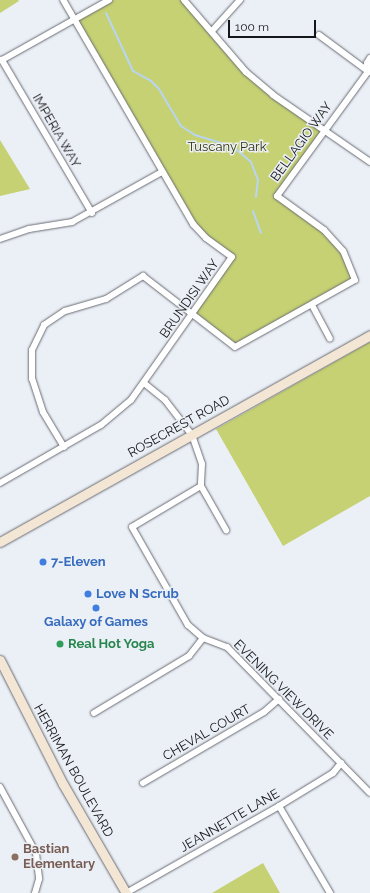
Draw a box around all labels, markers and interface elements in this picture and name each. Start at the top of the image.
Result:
scale bar [230,12,318,38]
text: 100 m [235,20,269,34]
street label: IMPERIA WAY [28,91,84,171]
street label: BELLAGIO WAY [268,99,336,185]
park label: Tuscany Park [187,139,267,155]
street label: BRUNDISI WAY [157,256,223,342]
street label: ROSECREST ROAD [125,392,233,462]
place label: 7-Eleven [51,554,106,570]
marker: 7-Eleven [38,557,48,567]
place label: Love N Scrub [96,586,179,602]
marker: Love N Scrub [83,589,93,599]
marker: Galaxy of Games [91,603,101,613]
place label: Galaxy of Games [44,614,148,630]
place label: Real Hot Yoga [68,636,155,652]
street label: EVENING VIEW DRIVE [230,637,336,743]
marker: Real Hot Yoga [55,639,65,649]
street label: HERRIMAN BOULEVARD [30,702,116,840]
street label: CHEVAL COURT [160,702,254,764]
street label: JEANNETTE LANE [177,786,283,856]
place label: Bastian Elementary [23,842,95,873]
marker: Bastian Elementary [10,852,20,862]

